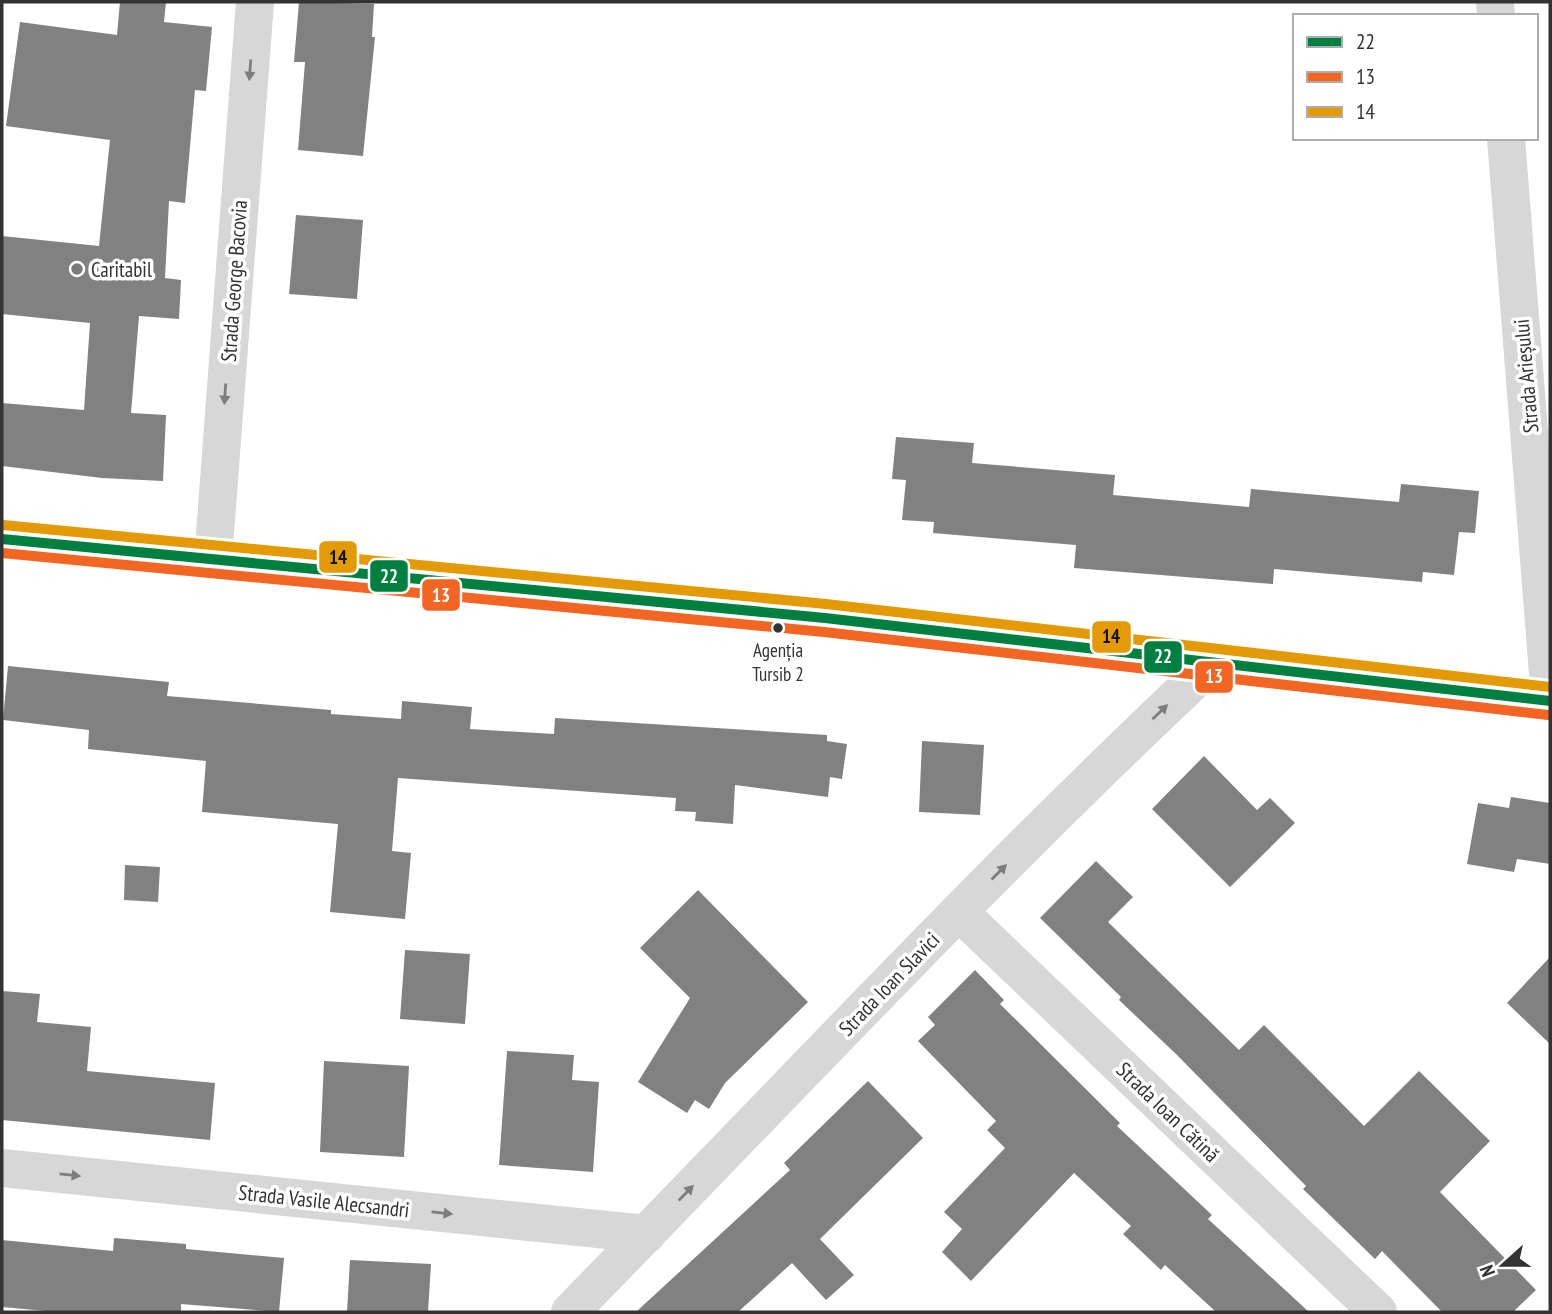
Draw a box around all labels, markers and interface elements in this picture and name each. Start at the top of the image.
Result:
legend [1293,14,1538,140]
text: 22 [1356,28,1375,55]
one-way arrow [244,59,255,81]
text: 13 [1356,63,1375,90]
text: 14 [1356,98,1375,125]
street label: Strada George Bacovia [215,199,253,363]
place label: Caritabil [91,256,152,283]
marker: Caritabil [69,261,85,277]
street label: Strada Arieșului [1508,318,1544,434]
one-way arrow [219,384,230,406]
line badge: 14 [318,540,358,574]
text: 14 [329,545,347,569]
line badge: 22 [369,559,409,593]
text: 22 [380,564,398,588]
line badge: 13 [421,578,461,612]
text: 13 [432,583,450,607]
line badge: 14 [1091,620,1132,654]
marker: Agenția Tursib 2 [771,621,785,635]
text: 14 [1102,624,1120,648]
place label: Agenția Tursib 2 [752,638,804,686]
line badge: 22 [1143,640,1183,674]
text: 22 [1154,644,1172,668]
line badge: 13 [1194,660,1234,694]
text: 13 [1205,664,1223,688]
one-way arrow [1152,704,1169,721]
one-way arrow [990,864,1007,881]
street label: Strada Ioan Slavici [833,926,945,1042]
street label: Strada Ioan Cătină [1111,1056,1225,1168]
one-way arrow [59,1170,81,1181]
street label: Strada Vasile Alecsandri [237,1179,411,1223]
one-way arrow [678,1185,694,1202]
one-way arrow [431,1208,453,1219]
north arrow [1468,1230,1538,1300]
text: N [1474,1262,1500,1280]

